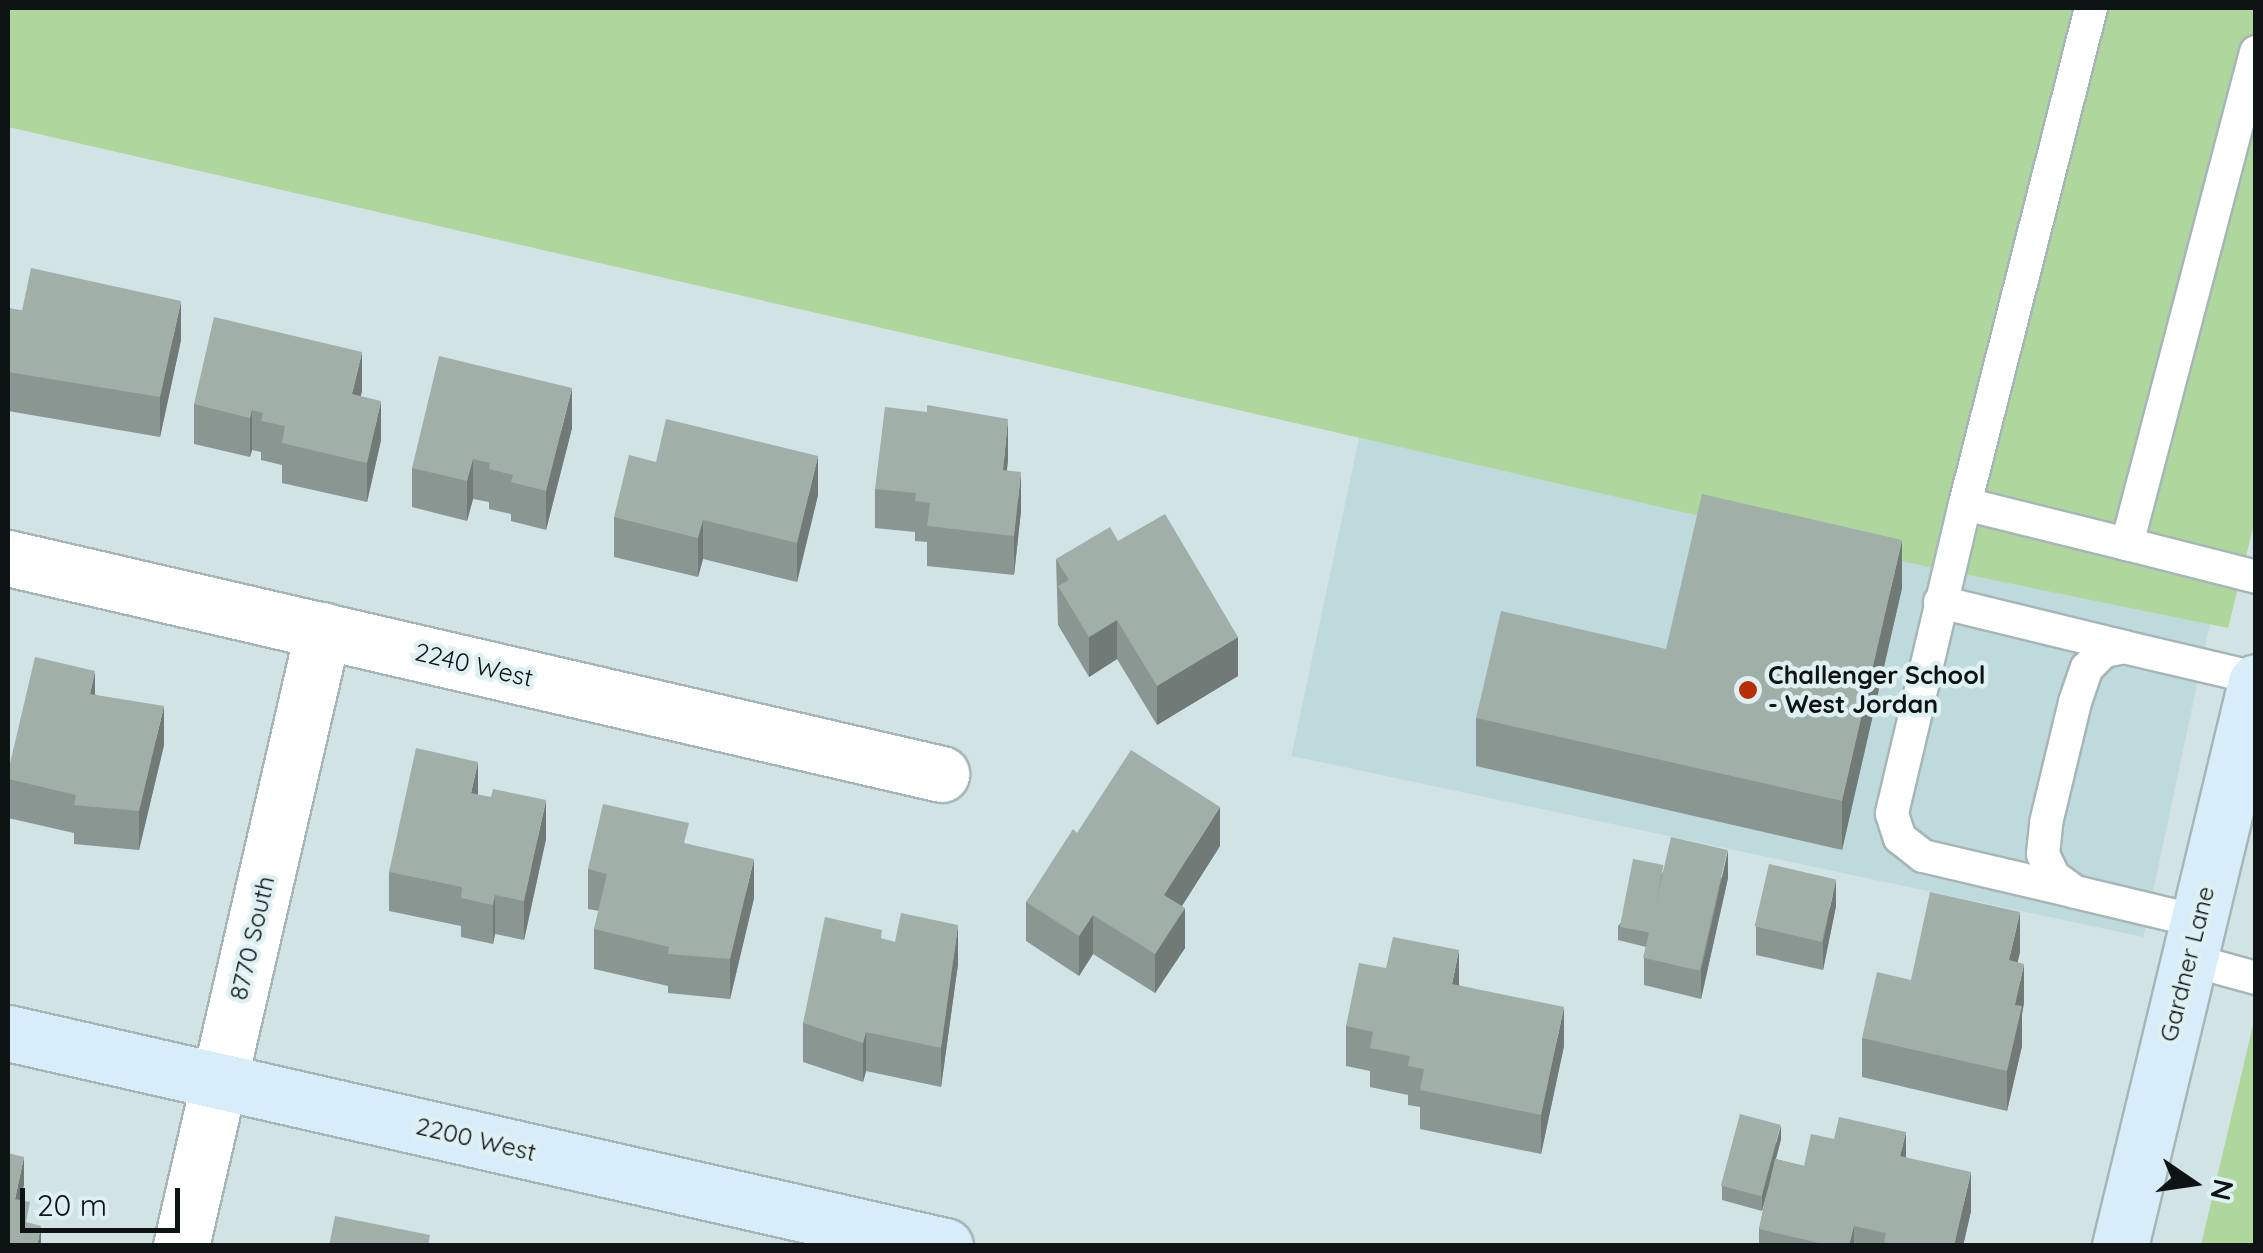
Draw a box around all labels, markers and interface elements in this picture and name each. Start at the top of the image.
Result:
street label: 2240 West [412,637,536,693]
place label: Challenger School - West Jordan [1768,661,1985,720]
marker: Challenger School - West Jordan [1737,679,1759,701]
street label: 8770 South [223,873,281,1003]
street label: Gardner Lane [2153,883,2221,1045]
street label: 2200 West [413,1111,539,1167]
north arrow [2143,1133,2243,1233]
scale bar [25,1168,185,1230]
text: N [2203,1176,2242,1204]
text: 20 m [37,1186,107,1224]

